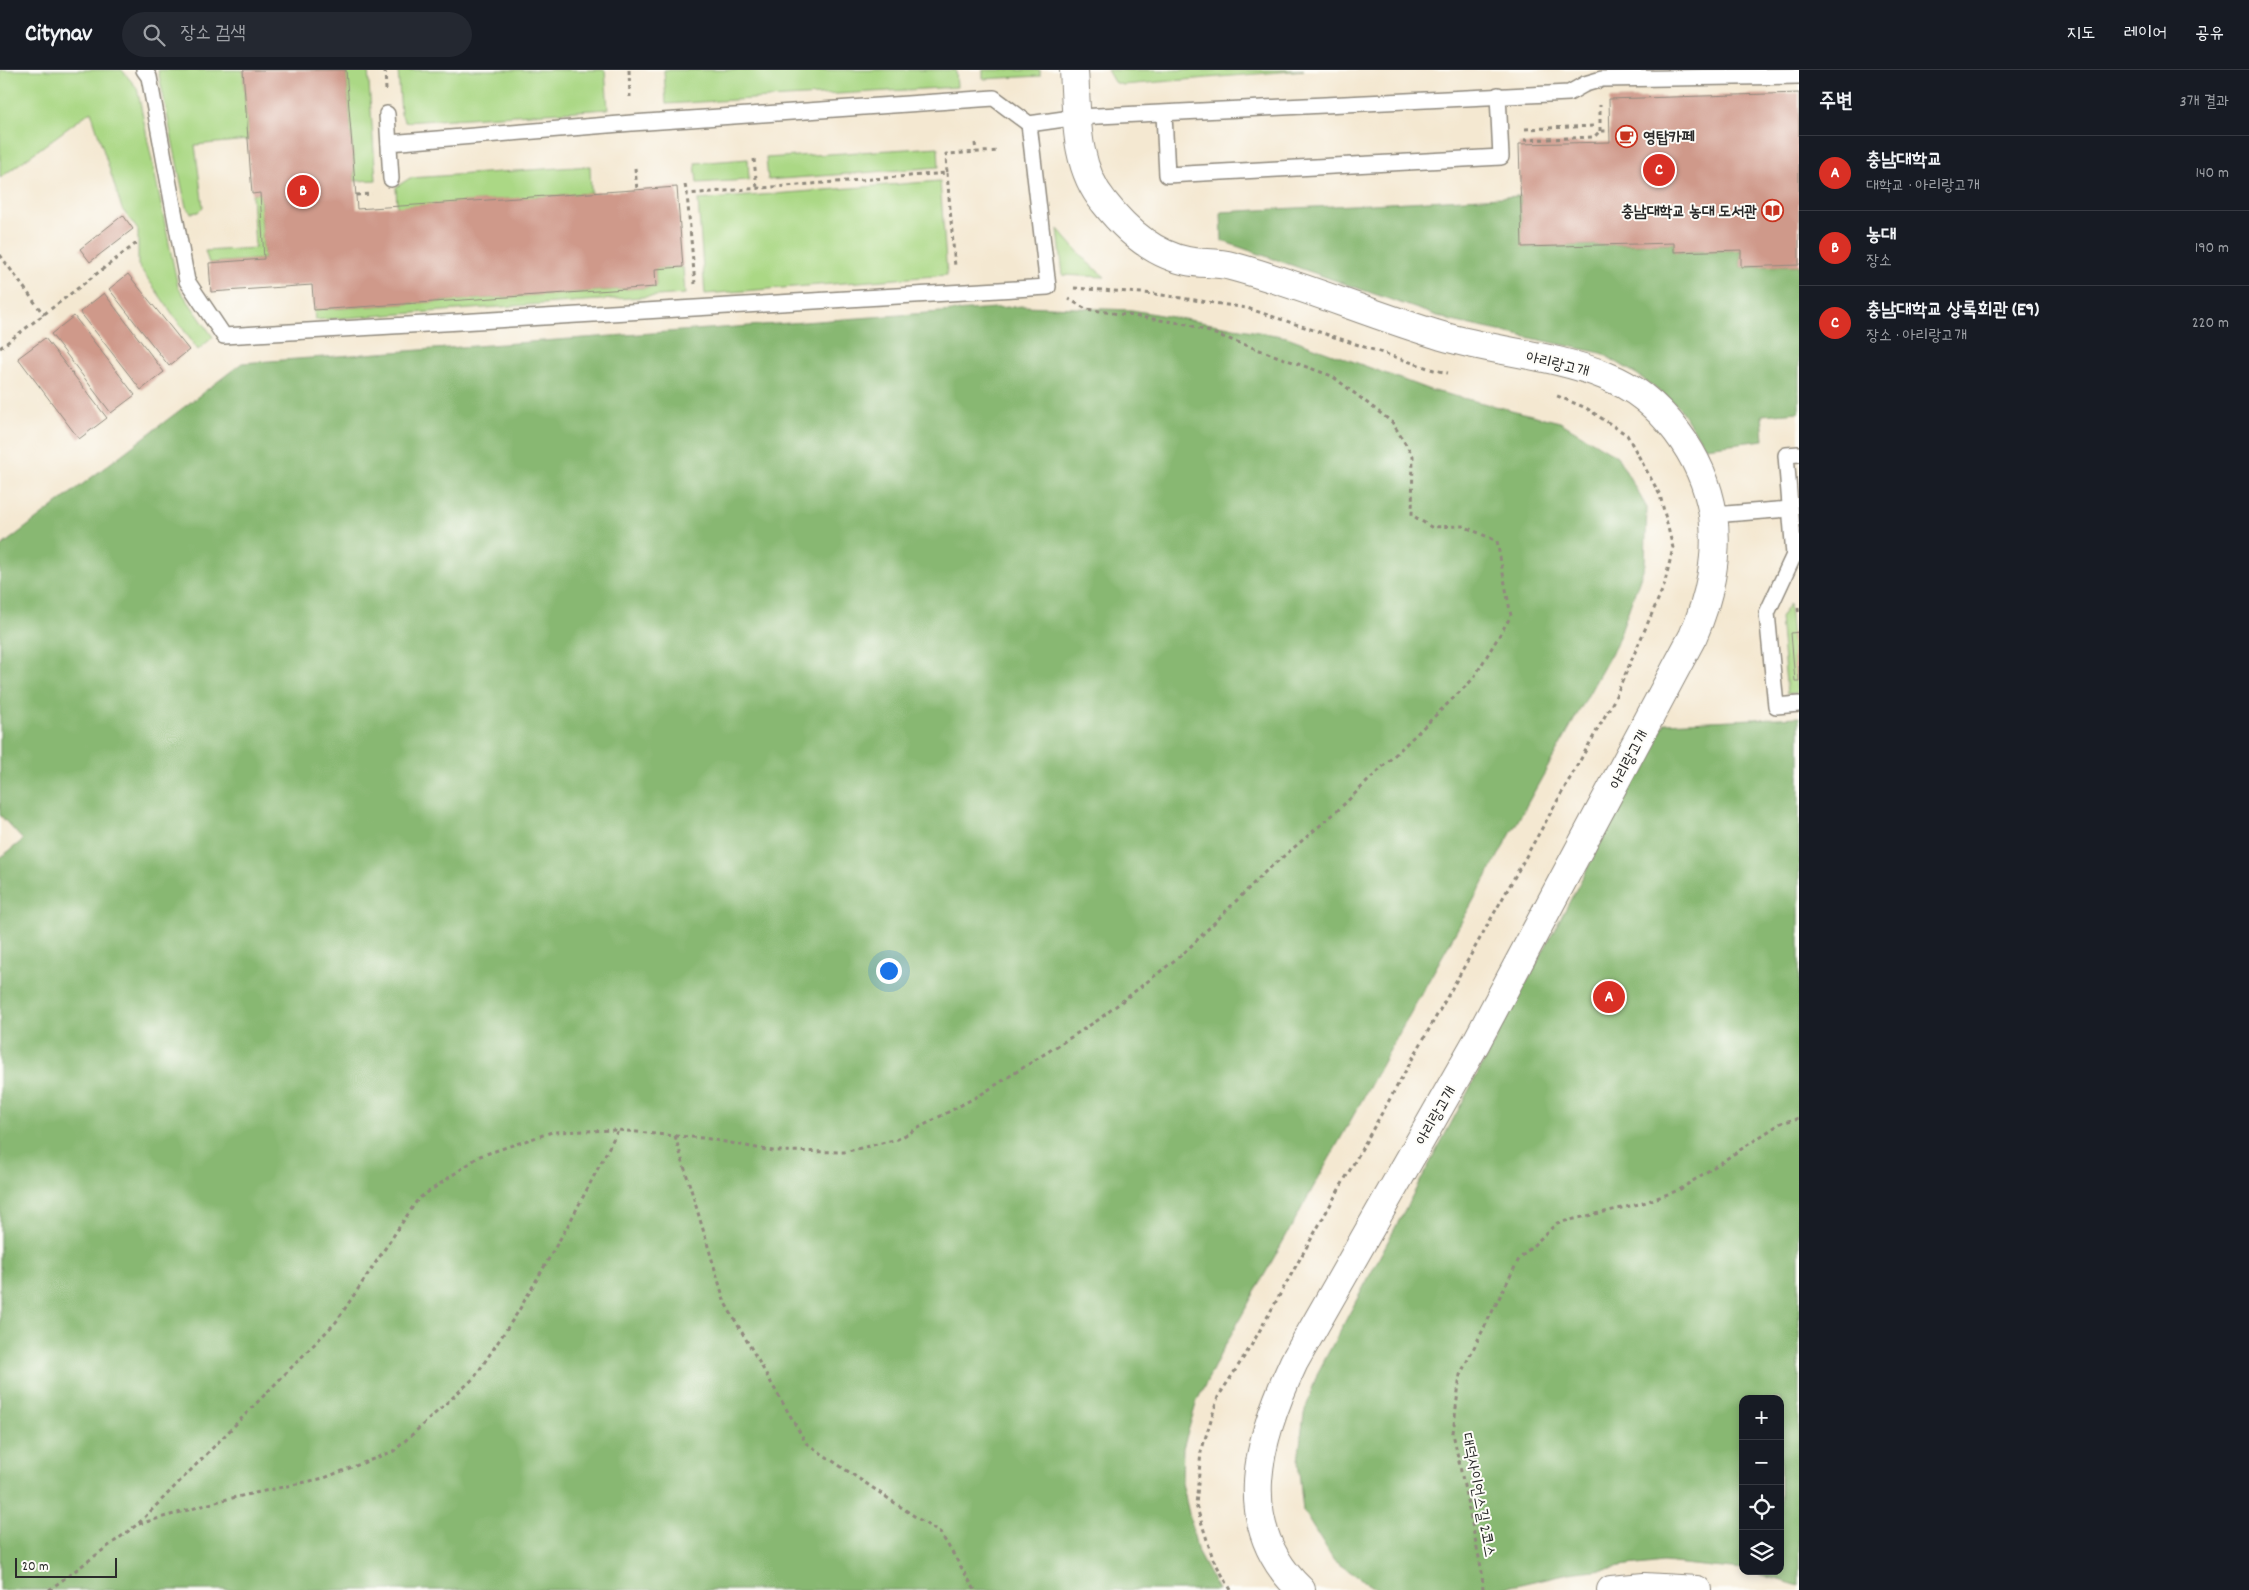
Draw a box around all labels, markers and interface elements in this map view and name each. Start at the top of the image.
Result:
search box [122,12,472,57]
text: Citynav [25,18,92,52]
icon: search [140,21,168,49]
text: 장소 검색 [180,21,246,48]
text: 지도 [2067,22,2096,47]
text: 레이어 [2124,22,2167,47]
text: 공유 [2195,22,2224,47]
text: 주변 [1819,88,1853,118]
text: 3개 결과 [2180,91,2229,114]
cafe icon: 영탑카페 [1615,124,1639,148]
place label: 영탑카페 [1643,127,1695,150]
text: 충남대학교 [1866,148,1942,175]
pin: C [1643,151,1675,189]
text: A [1831,162,1839,185]
text: 140 m [2195,162,2229,185]
pin: B [287,172,319,210]
text: 대학교 · 아리랑고개 [1866,175,1980,198]
library icon: 충남대학교 농대 도서관 [1761,198,1785,222]
place label: 충남대학교 농대 도서관 [1621,201,1757,224]
text: 농대 [1866,223,1897,250]
text: B [1831,237,1839,260]
text: 190 m [2195,237,2229,260]
text: 장소 [1866,250,1892,273]
text: 충남대학교 상록회관 (E9) [1866,298,2039,325]
text: C [1831,312,1839,335]
text: 220 m [2192,312,2229,335]
text: 장소 · 아리랑고개 [1866,325,1967,348]
street label: 아리랑고개 [1523,346,1591,384]
street label: 아리랑고개 [1605,726,1655,794]
your location [876,958,902,984]
pin: A [1593,978,1625,1016]
street label: 아리랑고개 [1411,1083,1463,1150]
map controls [1739,1395,1784,1575]
button: + [1739,1395,1784,1440]
street label: 대덕사이언스길 2코스 [1454,1431,1501,1560]
button: − [1739,1440,1784,1485]
button: locate [1739,1485,1784,1530]
button: layers [1739,1530,1784,1575]
scale bar [15,1555,118,1578]
text: 20 m [22,1557,49,1577]

